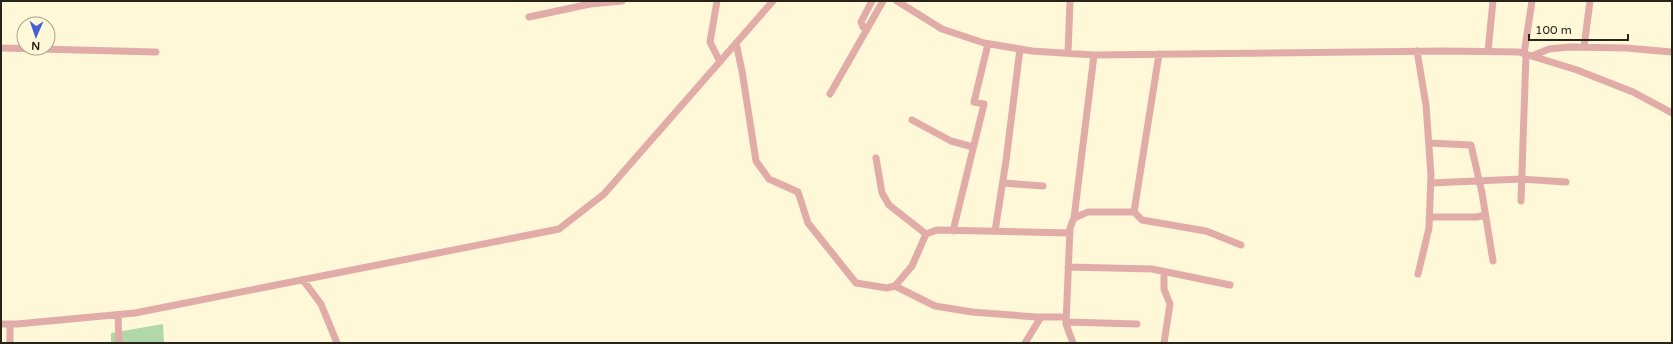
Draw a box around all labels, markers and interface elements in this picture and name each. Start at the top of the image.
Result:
north arrow [16,16,56,56]
scale bar [1529,16,1628,42]
text: 100 m [1535,23,1572,37]
text: N [31,39,40,52]

